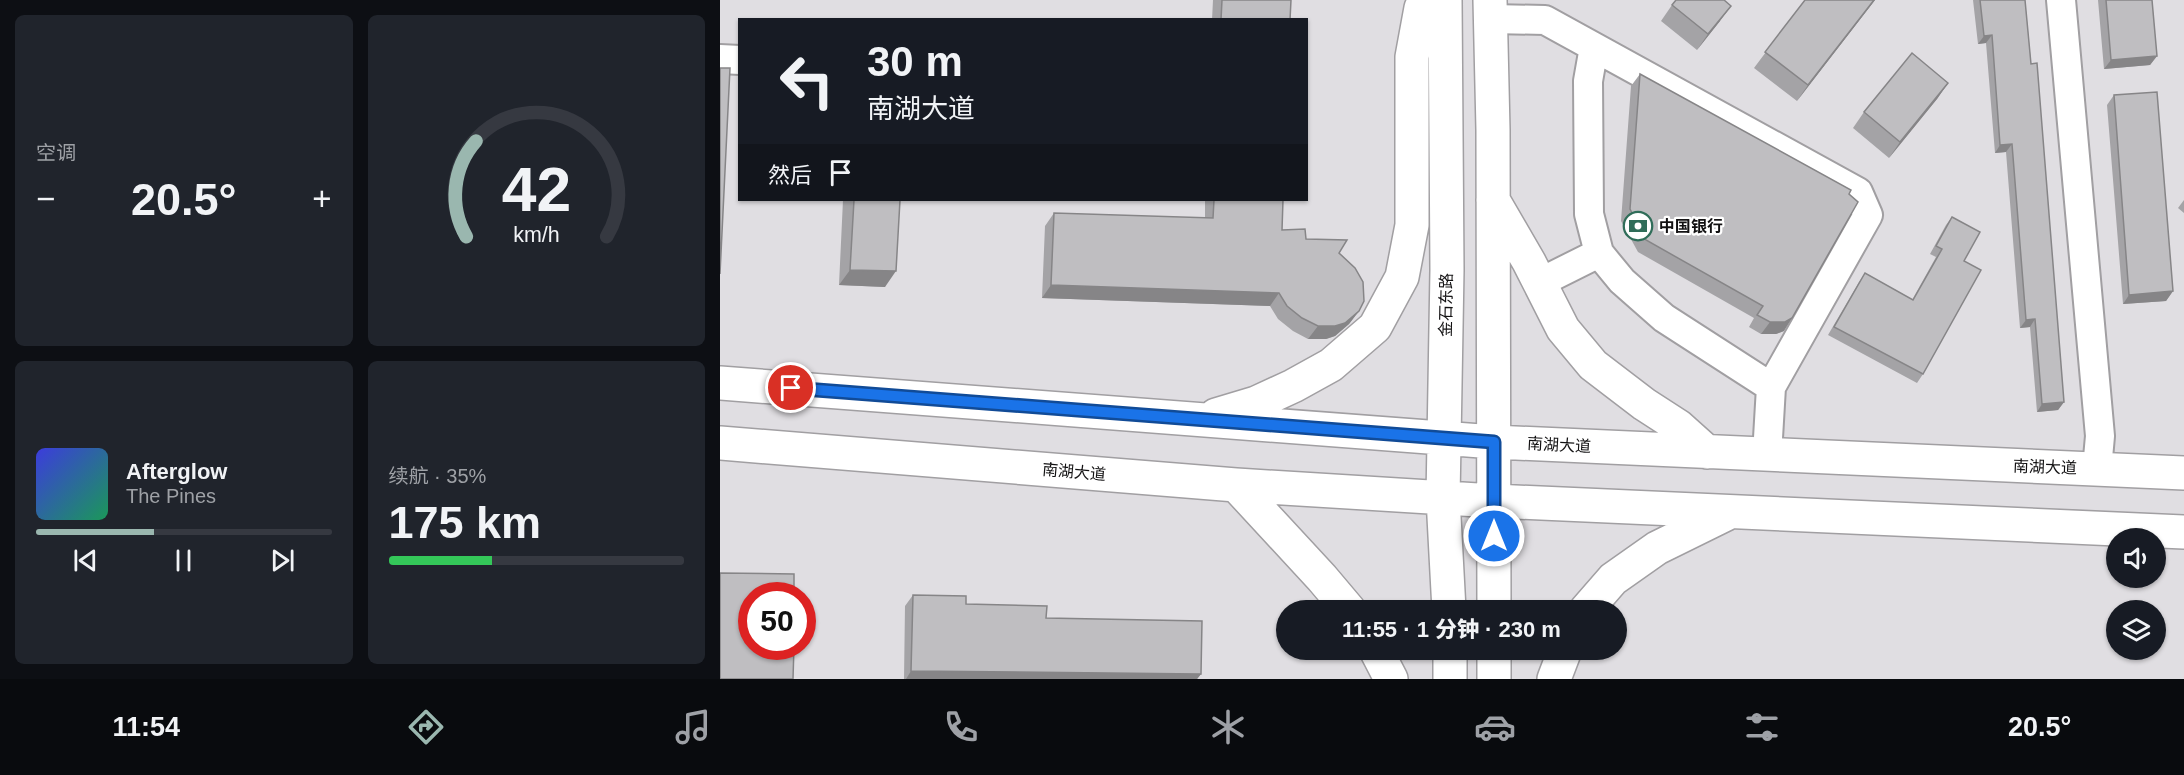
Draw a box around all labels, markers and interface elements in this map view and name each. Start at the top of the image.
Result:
text: 30 m [867,38,963,85]
icon: left [768,42,846,120]
text: 南湖大道 [867,94,975,124]
text: 空调 [36,142,76,164]
text: 42 [502,155,571,224]
icon: arrive [824,156,857,189]
text: 然后 [768,163,812,188]
text: 20.5° [131,174,237,225]
text: − [36,180,55,217]
text: + [312,180,332,217]
bank icon: 中国银行 [1622,210,1654,242]
place label: 中国银行 [1659,218,1723,235]
text: km/h [513,224,559,248]
street label: 金石东路 [1437,273,1455,337]
pin [765,362,816,413]
icon: arrive [774,371,807,404]
street label: 南湖大道 [1527,435,1591,455]
street label: 南湖大道 [2013,457,2077,477]
text: Afterglow [126,459,227,484]
street label: 南湖大道 [1041,461,1107,483]
text: 续航 · 35% [389,465,486,487]
text: The Pines [126,485,216,507]
text: 175 km [389,497,541,548]
position arrow [1462,504,1526,568]
map controls [2106,528,2166,660]
button: sound [2106,528,2166,588]
icon: previous [69,544,102,577]
icon: pause [167,544,200,577]
icon: next [266,544,299,577]
speed limit sign: 50 [738,582,816,660]
button: layers [2106,600,2166,660]
text: 11:55 · 1 分钟 · 230 m [1342,617,1561,642]
icon: directions [405,706,447,748]
icon: music [672,706,714,748]
icon: phone [940,706,982,748]
icon: climate [1207,706,1249,748]
icon: car [1474,706,1516,748]
icon: filters [1741,706,1783,748]
text: 11:54 [113,712,180,742]
text: 20.5° [2008,712,2071,742]

